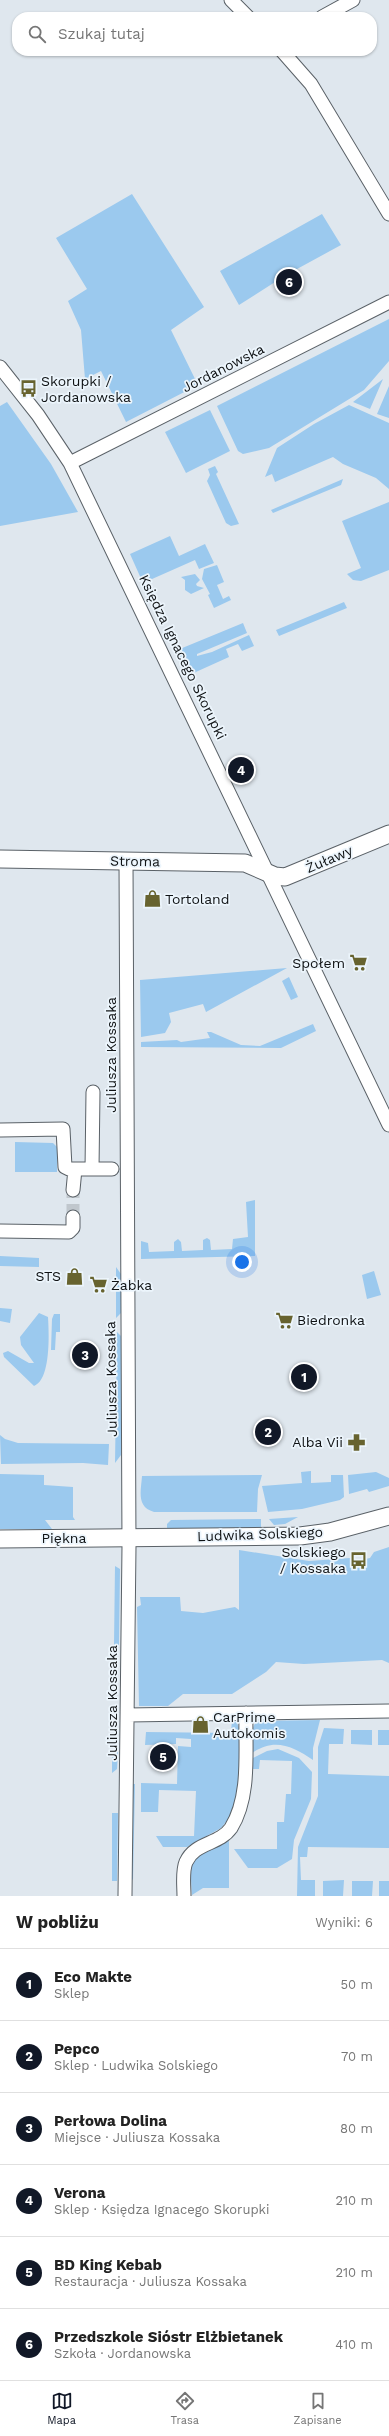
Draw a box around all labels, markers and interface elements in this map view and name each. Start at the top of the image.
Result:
search box [12,12,377,56]
icon: search [26,23,48,45]
text: Szukaj tutaj [58,25,145,43]
pin: 6 [276,267,302,297]
street label: Jordanowska [179,340,267,396]
place label: Skorupki / Jordanowska [41,373,131,405]
bus stop icon: Skorupki / Jordanowska [18,379,38,399]
street label: Księdza Ignacego Skorupki [136,572,230,742]
pin: 4 [228,755,254,785]
street label: Żuławy [303,842,355,876]
street label: Stroma [110,853,160,869]
shop icon: Tortoland [142,889,162,909]
place label: Tortoland [165,891,230,907]
supermarket icon: Społem [348,953,368,973]
place label: Społem [292,955,345,971]
street label: Juliusza Kossaka [103,997,119,1113]
your location [232,1252,252,1272]
shop icon: STS [64,1266,84,1286]
place label: STS [35,1268,61,1284]
supermarket icon: Żabka [88,1275,108,1295]
place label: Żabka [111,1277,152,1293]
supermarket icon: Biedronka [274,1310,294,1330]
place label: Biedronka [297,1312,365,1328]
street label: Juliusza Kossaka [102,1321,120,1437]
pin: 3 [72,1340,98,1370]
pin: 1 [291,1362,317,1392]
pin: 2 [255,1417,281,1447]
pharmacy icon: Alba Vii [346,1432,366,1452]
place label: Alba Vii [292,1434,343,1450]
street label: Ludwika Solskiego [197,1524,323,1544]
street label: Piękna [42,1530,87,1546]
place label: Solskiego / Kossaka [280,1544,346,1576]
bus stop icon: Solskiego / Kossaka [349,1550,369,1570]
street label: Juliusza Kossaka [104,1645,120,1761]
place label: CarPrime Autokomis [213,1709,286,1741]
shop icon: CarPrime Autokomis [190,1715,210,1735]
pin: 5 [150,1742,176,1772]
text: W pobliżu [16,1912,99,1932]
text: Wyniki: 6 [315,1915,373,1930]
text: Eco Makte [54,1968,132,1986]
text: 1 [26,1977,32,1992]
text: 50 m [341,1977,373,1992]
text: Sklep [54,1986,89,2001]
text: Pepco [54,2040,99,2058]
text: 2 [25,2049,33,2064]
text: 70 m [341,2049,373,2064]
text: Sklep · Ludwika Solskiego [54,2058,218,2073]
text: Perłowa Dolina [54,2112,167,2130]
text: 3 [25,2121,33,2136]
text: 80 m [340,2121,373,2136]
text: Miejsce · Juliusza Kossaka [54,2130,220,2145]
text: Verona [54,2184,105,2202]
text: 4 [25,2193,33,2208]
text: 210 m [335,2193,373,2208]
text: Sklep · Księdza Ignacego Skorupki [54,2202,269,2217]
text: BD King Kebab [54,2256,162,2274]
text: 5 [25,2265,33,2280]
text: 210 m [335,2265,373,2280]
text: Restauracja · Juliusza Kossaka [54,2274,247,2289]
text: Przedszkole Sióstr Elżbietanek [54,2328,283,2346]
text: 6 [25,2337,33,2352]
text: 410 m [335,2337,373,2352]
text: Szkoła · Jordanowska [54,2346,191,2361]
tab: Mapa [47,2390,76,2427]
tab: Trasa [171,2390,199,2427]
tab: Zapisane [294,2390,342,2427]

